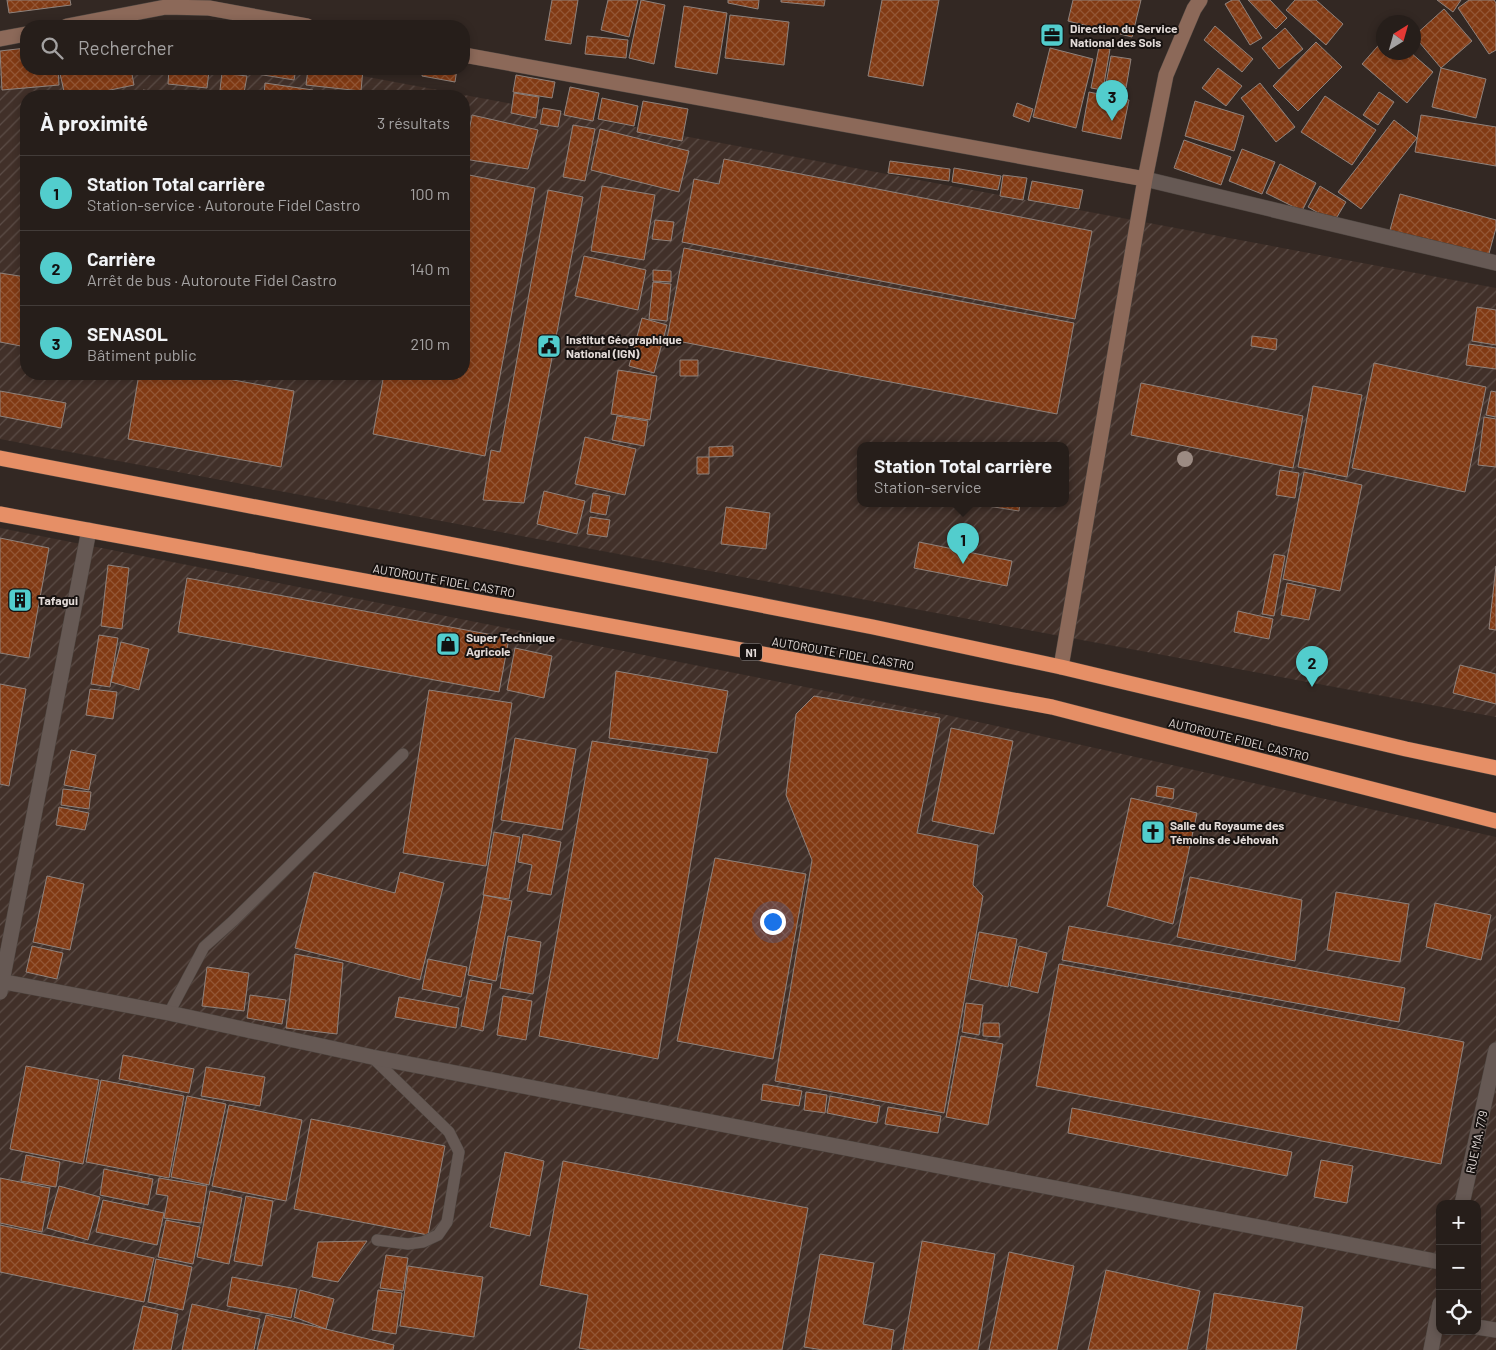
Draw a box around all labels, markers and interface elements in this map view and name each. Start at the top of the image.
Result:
north arrow [1376,15,1421,60]
search box [20,20,470,75]
place label: Direction du Service National des Sols [1070,21,1178,49]
office icon: Direction du Service National des Sols [1039,22,1065,48]
icon: search [38,34,66,62]
text: Rechercher [78,36,174,59]
pin: 3 [1096,80,1128,121]
text: À proximité [40,110,148,135]
text: 3 résultats [377,113,450,132]
text: Station Total carrière [87,172,265,195]
text: 1 [53,184,59,203]
text: 100 m [410,184,450,203]
text: Station-service · Autoroute Fidel Castro [87,195,360,214]
text: Carrière [87,247,156,270]
text: 2 [52,259,60,278]
text: 140 m [410,259,450,278]
text: Arrêt de bus · Autoroute Fidel Castro [87,270,337,289]
text: SENASOL [87,322,168,345]
place label: Institut Géographique National (IGN) [566,332,682,360]
public building icon: Institut Géographique National (IGN) [536,333,562,359]
text: 3 [52,334,60,353]
text: 210 m [411,334,450,353]
text: Bâtiment public [87,345,197,364]
popup [857,442,1069,507]
text: Station Total carrière [874,454,1052,477]
text: Station-service [874,477,982,496]
pin: 1 [947,523,979,564]
street label: AUTOROUTE FIDEL CASTRO [372,561,516,599]
building icon: Tafagui [7,587,33,613]
place label: Tafagui [38,593,78,607]
place label: Super Technique Agricole [466,630,556,658]
shop icon: Super Technique Agricole [435,631,461,657]
street label: AUTOROUTE FIDEL CASTRO [771,634,915,672]
road number: N1 [740,644,762,660]
pin: 2 [1296,646,1328,687]
street label: AUTOROUTE FIDEL CASTRO [1167,715,1311,763]
place label: Salle du Royaume des Témoins de Jéhovah [1170,818,1284,846]
church icon: Salle du Royaume des Témoins de Jéhovah [1140,819,1166,845]
your location [760,909,786,935]
street label: RUE MA. 779 [1462,1109,1490,1175]
map controls [1436,1200,1481,1335]
button: + [1436,1200,1481,1245]
button: − [1436,1245,1481,1290]
button: locate [1436,1290,1481,1335]

